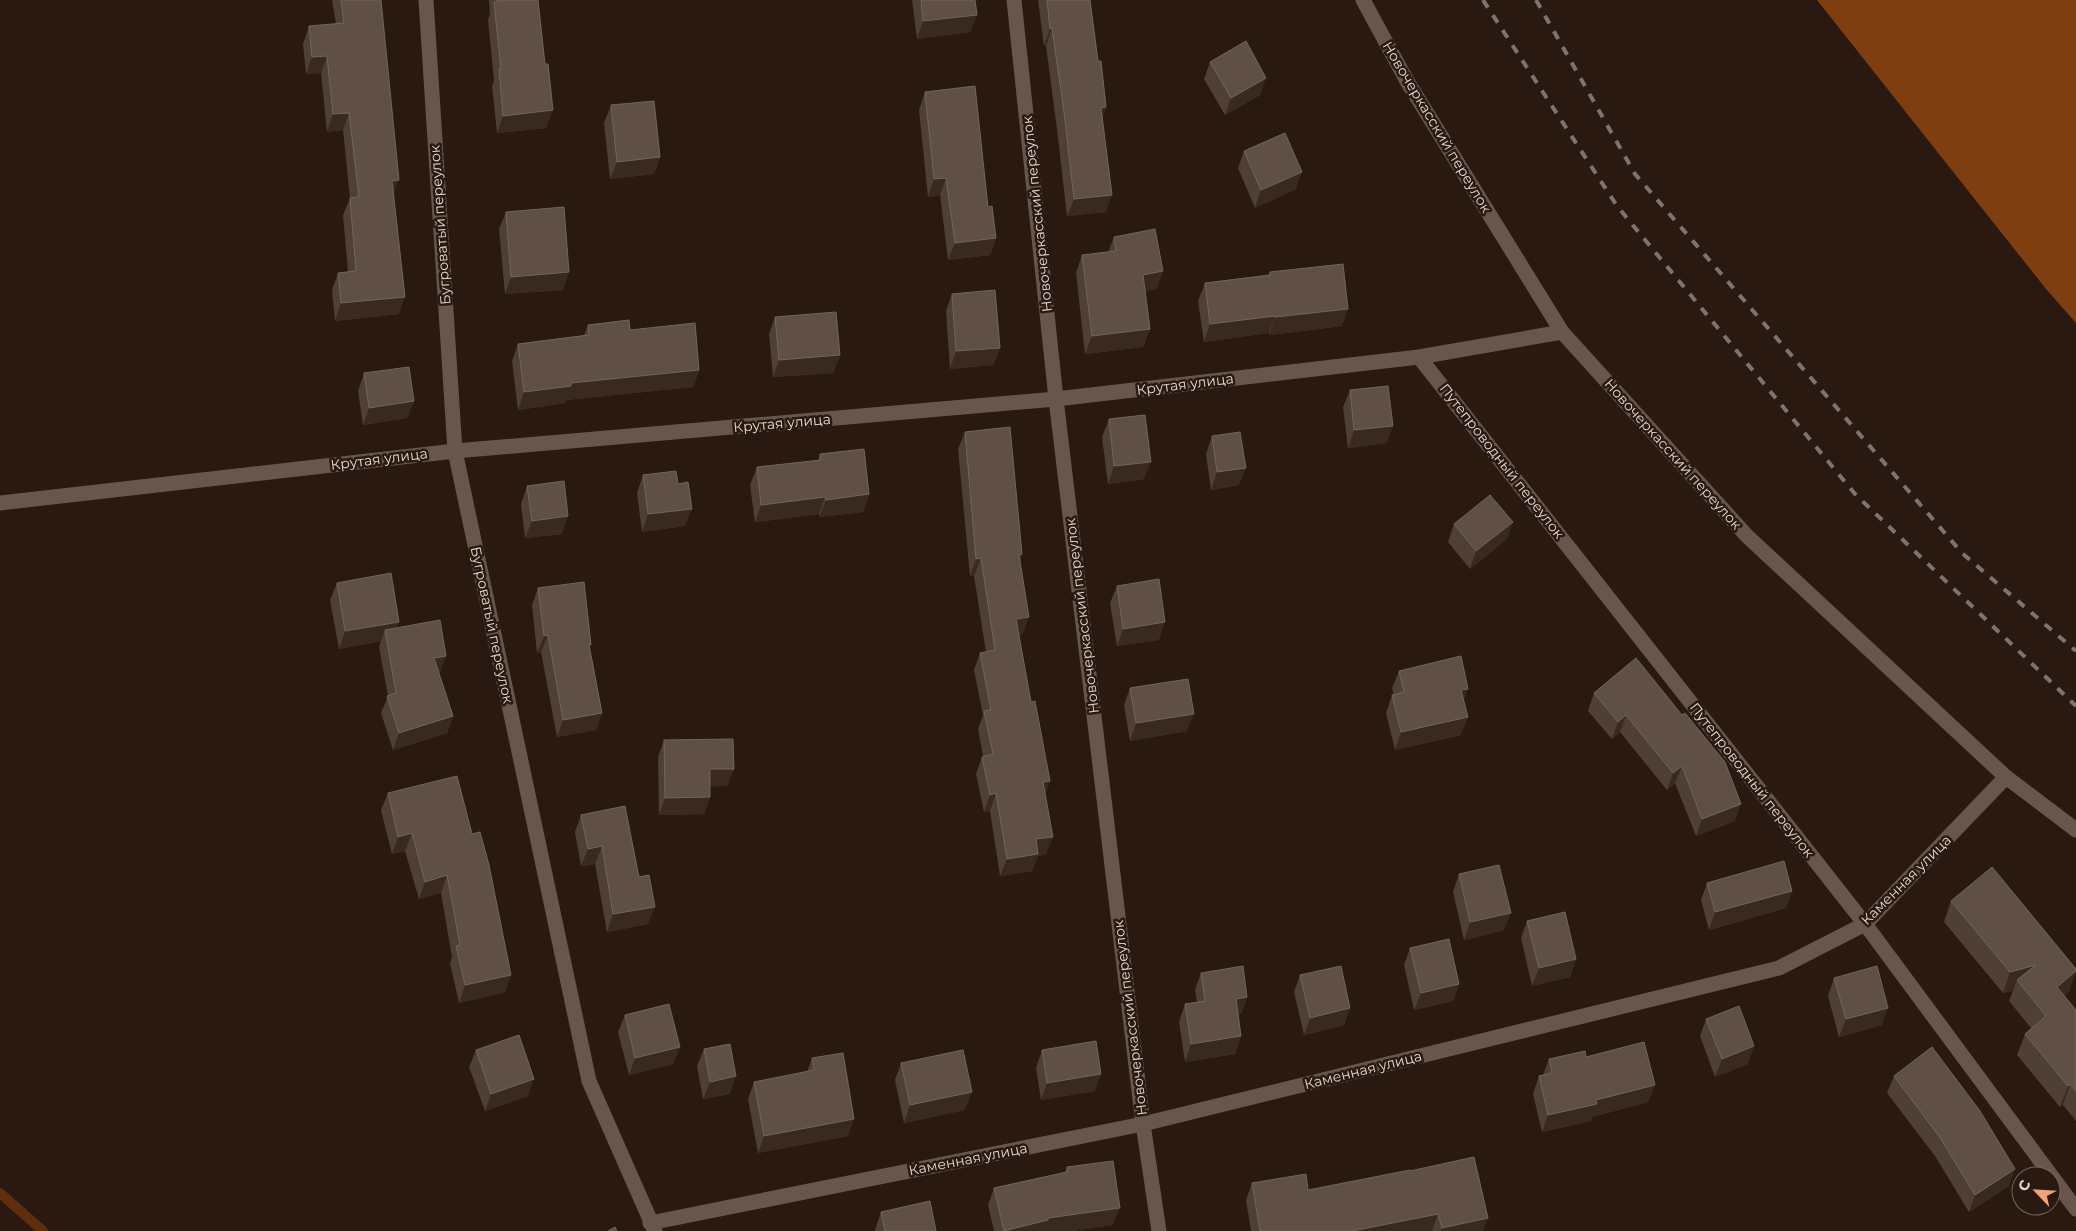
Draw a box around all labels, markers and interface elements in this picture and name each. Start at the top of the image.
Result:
street label: Новочеркасский переулок [1379,38,1495,216]
street label: Новочеркасский переулок [1018,115,1056,313]
street label: Бугроватый переулок [425,145,455,305]
street label: Крутая улица [1135,369,1235,399]
street label: Новочеркасский переулок [1600,375,1746,533]
street label: Путепроводный переулок [1436,380,1568,542]
street label: Крутая улица [733,410,831,436]
street label: Крутая улица [329,444,429,474]
street label: Новочеркасский переулок [1061,517,1103,715]
street label: Бугроватый переулок [467,545,517,705]
street label: Путепроводный переулок [1686,699,1818,861]
street label: Каменная улица [1857,831,1955,929]
street label: Новочеркасский переулок [1109,919,1151,1117]
street label: Каменная улица [1302,1047,1424,1093]
street label: Каменная улица [907,1139,1029,1179]
north arrow [2011,1166,2061,1216]
text: С [2014,1177,2035,1194]

